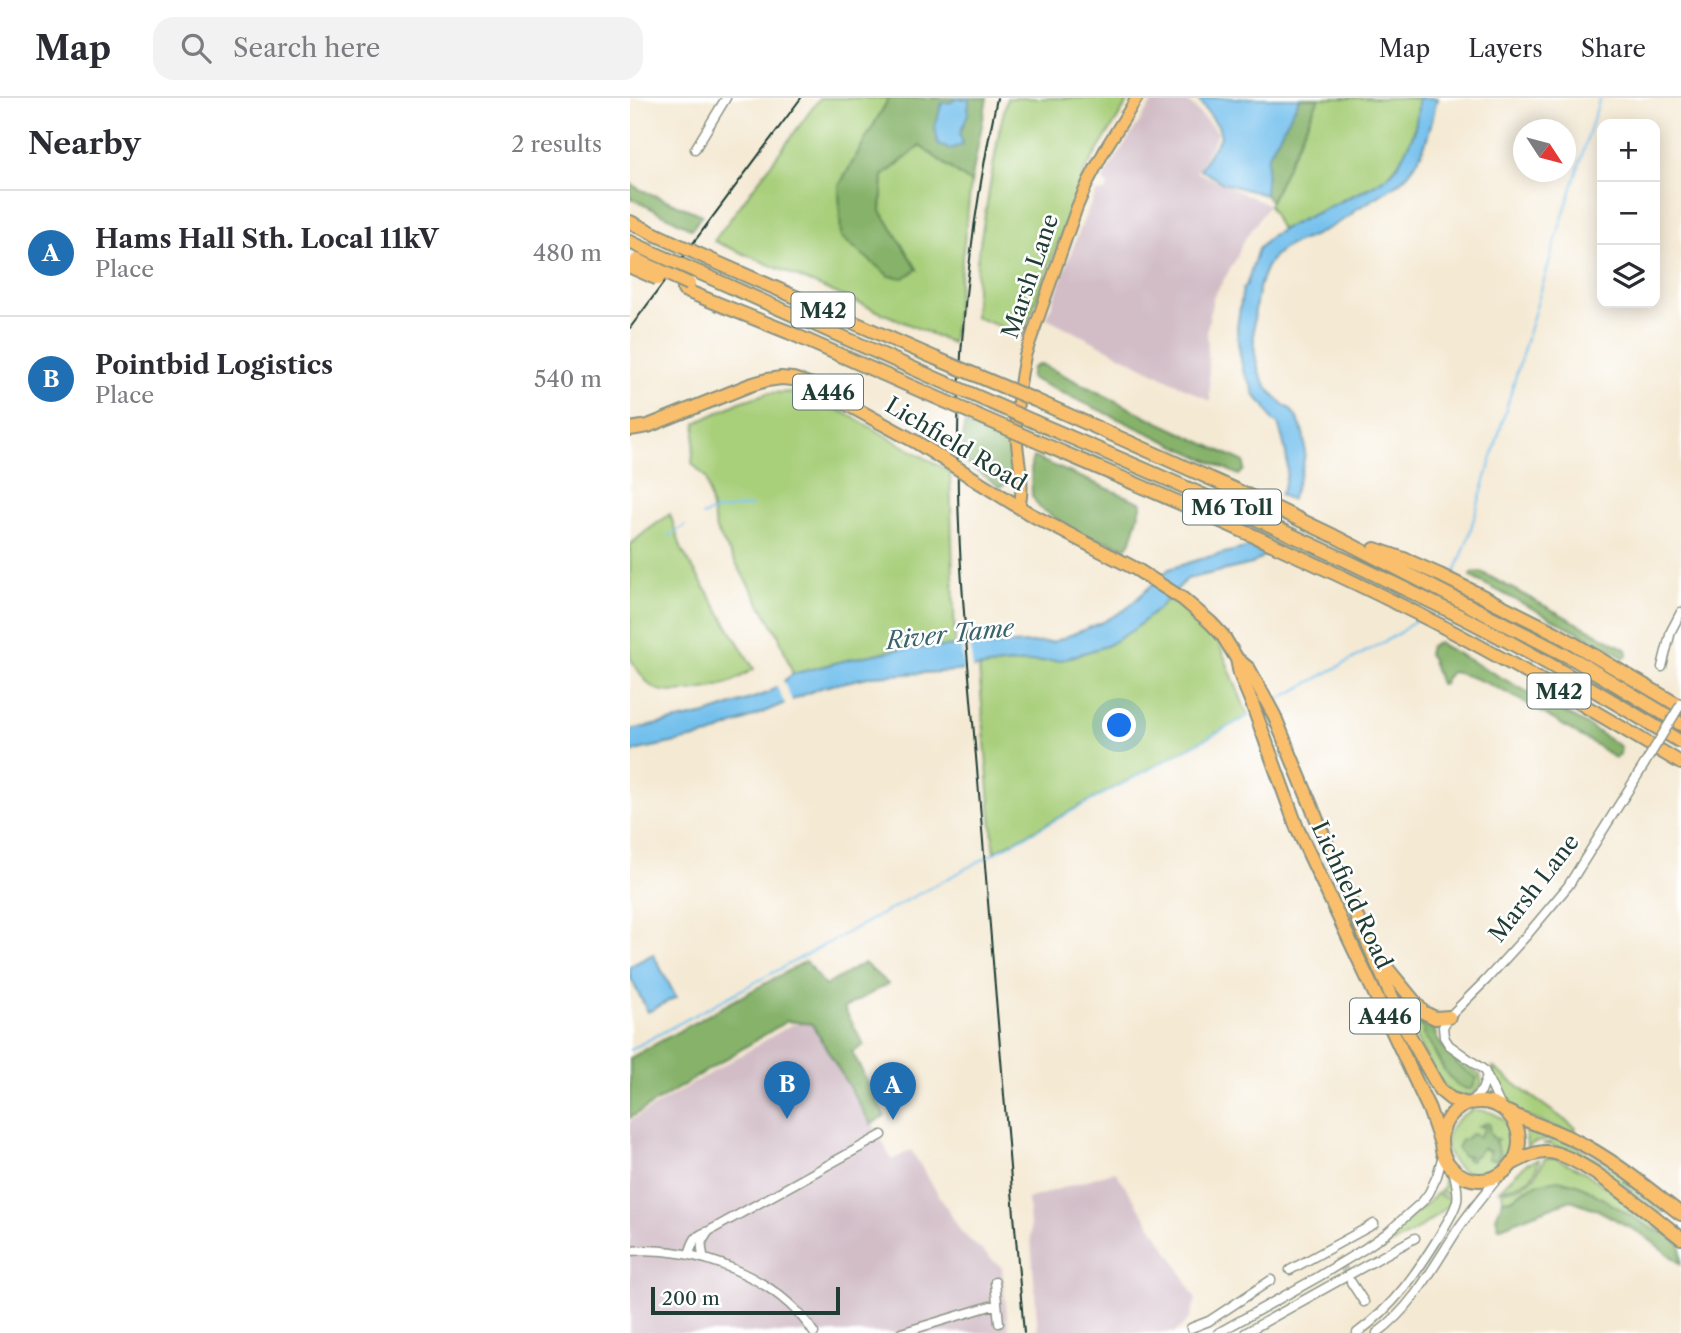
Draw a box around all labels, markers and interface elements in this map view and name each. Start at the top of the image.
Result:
search box [153,17,643,80]
text: Map [35,28,111,69]
icon: search [177,29,215,67]
text: Search here [233,32,380,64]
text: Map [1379,34,1430,63]
text: Layers [1468,34,1543,63]
text: Share [1581,34,1646,63]
north arrow [1513,119,1576,182]
map controls [1597,119,1660,308]
button: + [1597,119,1660,182]
text: Nearby [28,125,141,162]
text: 2 results [511,130,602,158]
button: − [1597,182,1660,245]
street label: Marsh Lane [996,210,1064,342]
text: Hams Hall Sth. Local 11kV [95,223,439,255]
text: A [42,239,60,267]
text: 480 m [533,239,602,267]
button: layers [1597,245,1660,308]
text: Place [95,255,154,283]
road number: M42 [792,292,854,328]
text: Pointbid Logistics [95,349,333,381]
text: B [42,365,60,393]
text: 540 m [534,365,602,393]
road number: A446 [793,374,863,410]
text: Place [95,381,154,409]
street label: Lichfield Road [880,391,1032,497]
road number: M6 Toll [1183,490,1281,524]
water label: River Tame [883,613,1017,655]
road number: M42 [1528,674,1590,708]
your location [1102,708,1136,742]
street label: Lichfield Road [1306,817,1398,973]
street label: Marsh Lane [1483,828,1585,948]
road number: A446 [1350,998,1420,1034]
pin: B [764,1061,810,1119]
pin: A [870,1062,916,1120]
scale bar [651,1284,840,1316]
text: 200 m [662,1287,720,1310]

